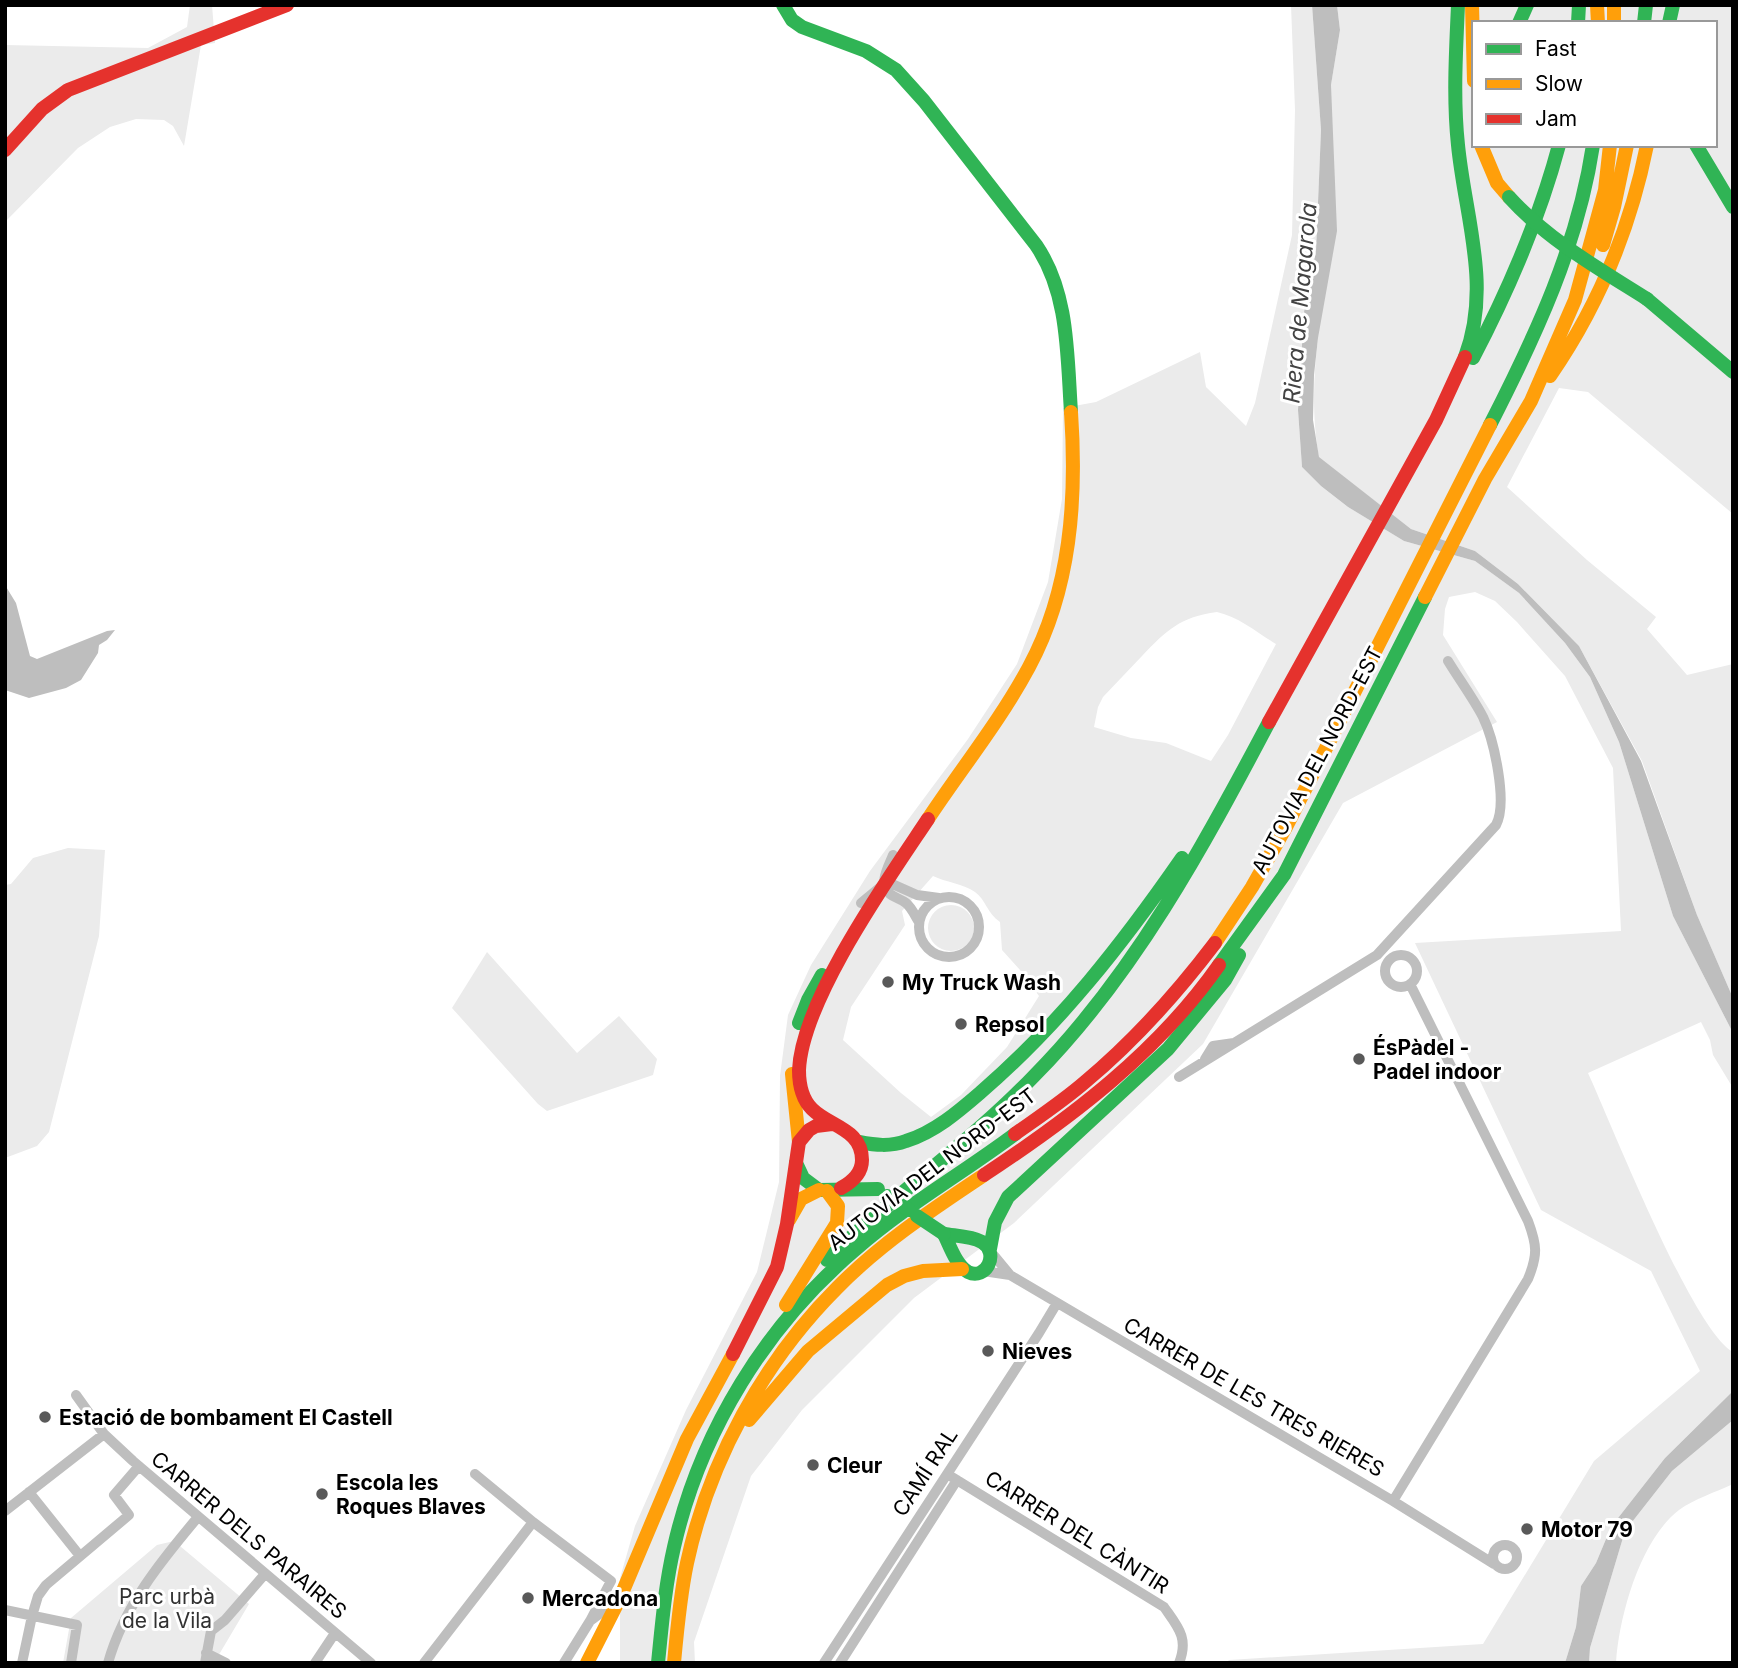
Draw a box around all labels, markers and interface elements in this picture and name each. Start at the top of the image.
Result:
legend [1472,21,1717,147]
text: Fast [1535,36,1577,61]
text: Slow [1535,71,1583,96]
text: Jam [1535,106,1577,131]
water label: Riera de Magarola [1277,202,1323,404]
street label: AUTOVIA DEL NORD-EST [1246,642,1388,878]
place label: My Truck Wash [902,970,1061,995]
marker: My Truck Wash [880,974,896,990]
place label: Repsol [975,1012,1045,1037]
marker: Repsol [953,1016,969,1032]
place label: ÉsPàdel - Padel indoor [1373,1034,1502,1084]
marker: ÉsPàdel - Padel indoor [1351,1051,1367,1067]
street label: AUTOVIA DEL NORD-EST [823,1083,1041,1255]
street label: CARRER DE LES TRES RIERES [1119,1312,1389,1482]
place label: Nieves [1002,1339,1072,1364]
marker: Nieves [980,1343,996,1359]
place label: Estació de bombament El Castell [59,1405,393,1430]
marker: Estació de bombament El Castell [37,1409,53,1425]
street label: CAMÍ RAL [886,1423,963,1521]
street label: CARRER DELS PARAIRES [146,1446,352,1624]
place label: Cleur [827,1453,883,1478]
marker: Cleur [805,1457,821,1473]
street label: CARRER DEL CÀNTIR [980,1464,1174,1599]
place label: Escola les Roques Blaves [336,1470,486,1519]
marker: Escola les Roques Blaves [314,1486,330,1502]
place label: Motor 79 [1541,1517,1633,1542]
marker: Motor 79 [1519,1521,1535,1537]
park label: Parc urbà de la Vila [119,1584,215,1633]
place label: Mercadona [542,1586,658,1611]
marker: Mercadona [520,1590,536,1606]

